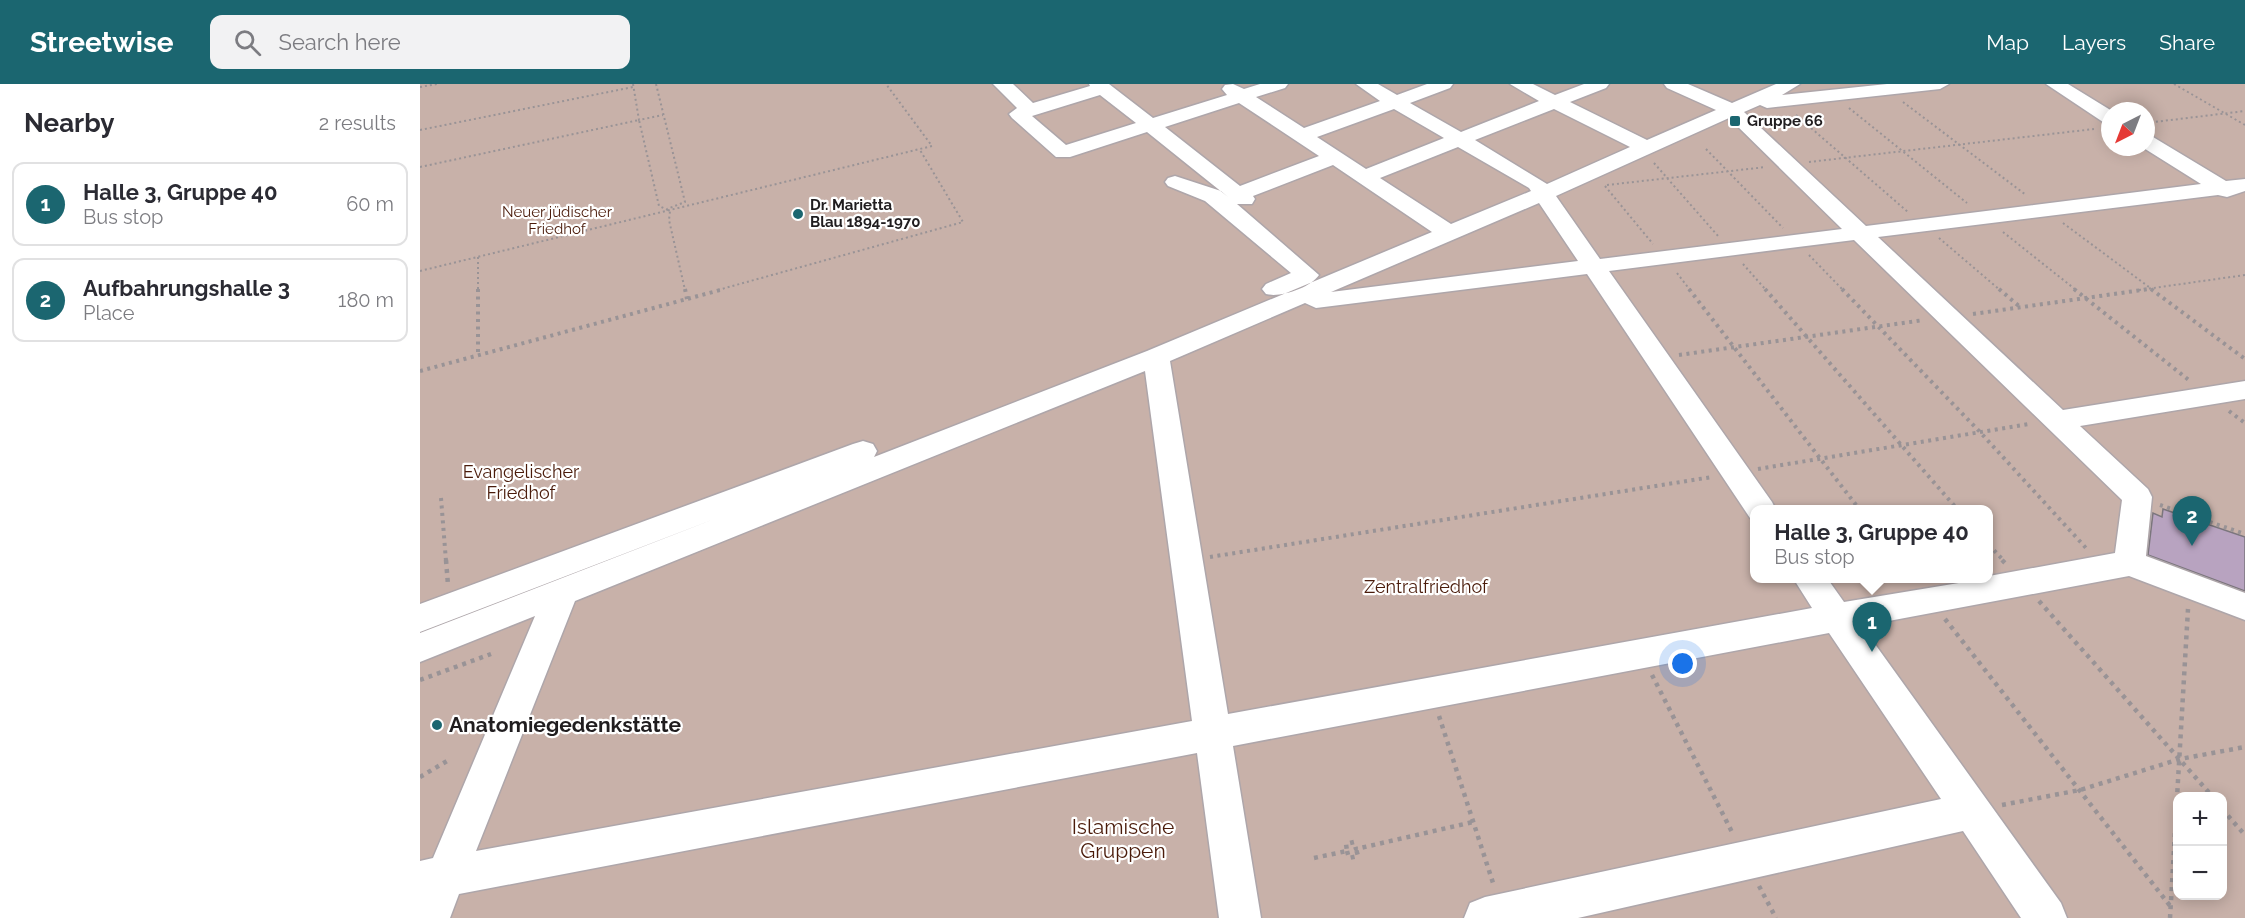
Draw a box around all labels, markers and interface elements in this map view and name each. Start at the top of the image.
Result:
search box [210,15,630,69]
text: Streetwise [30,26,174,59]
icon: search [231,26,264,59]
text: Search here [279,29,401,55]
text: Map [1986,30,2029,55]
text: Layers [2062,30,2126,55]
text: Share [2159,30,2215,55]
north arrow [2101,102,2155,156]
text: Nearby [24,108,114,138]
text: 2 results [319,111,396,135]
place label: Gruppe 66 [1747,112,1823,130]
marker: Gruppe 66 [1728,114,1742,128]
text: Halle 3, Gruppe 40 [83,179,277,205]
text: 1 [41,192,50,216]
text: 60 m [346,192,394,216]
place label: Dr. Marietta Blau 1894-1970 [810,196,920,231]
park label: Neuer jüdischer Friedhof [502,203,613,238]
text: Bus stop [83,205,163,229]
marker: Dr. Marietta Blau 1894-1970 [791,207,805,221]
text: Aufbahrungshalle 3 [83,275,290,301]
text: 2 [40,288,51,312]
text: 180 m [338,288,394,312]
text: Place [83,301,134,325]
park label: Evangelischer Friedhof [463,461,580,503]
pin: 2 [2172,496,2212,546]
popup [1750,505,1993,583]
text: Halle 3, Gruppe 40 [1774,519,1969,545]
text: Bus stop [1774,545,1855,569]
park label: Zentralfriedhof [1364,576,1489,597]
pin: 1 [1852,602,1892,652]
your location [1668,649,1697,678]
place label: Anatomiegedenkstätte [449,712,682,737]
marker: Anatomiegedenkstätte [430,718,444,732]
map controls [2173,792,2227,900]
button: + [2173,792,2227,846]
park label: Islamische Gruppen [1072,814,1174,863]
button: − [2173,846,2227,900]

